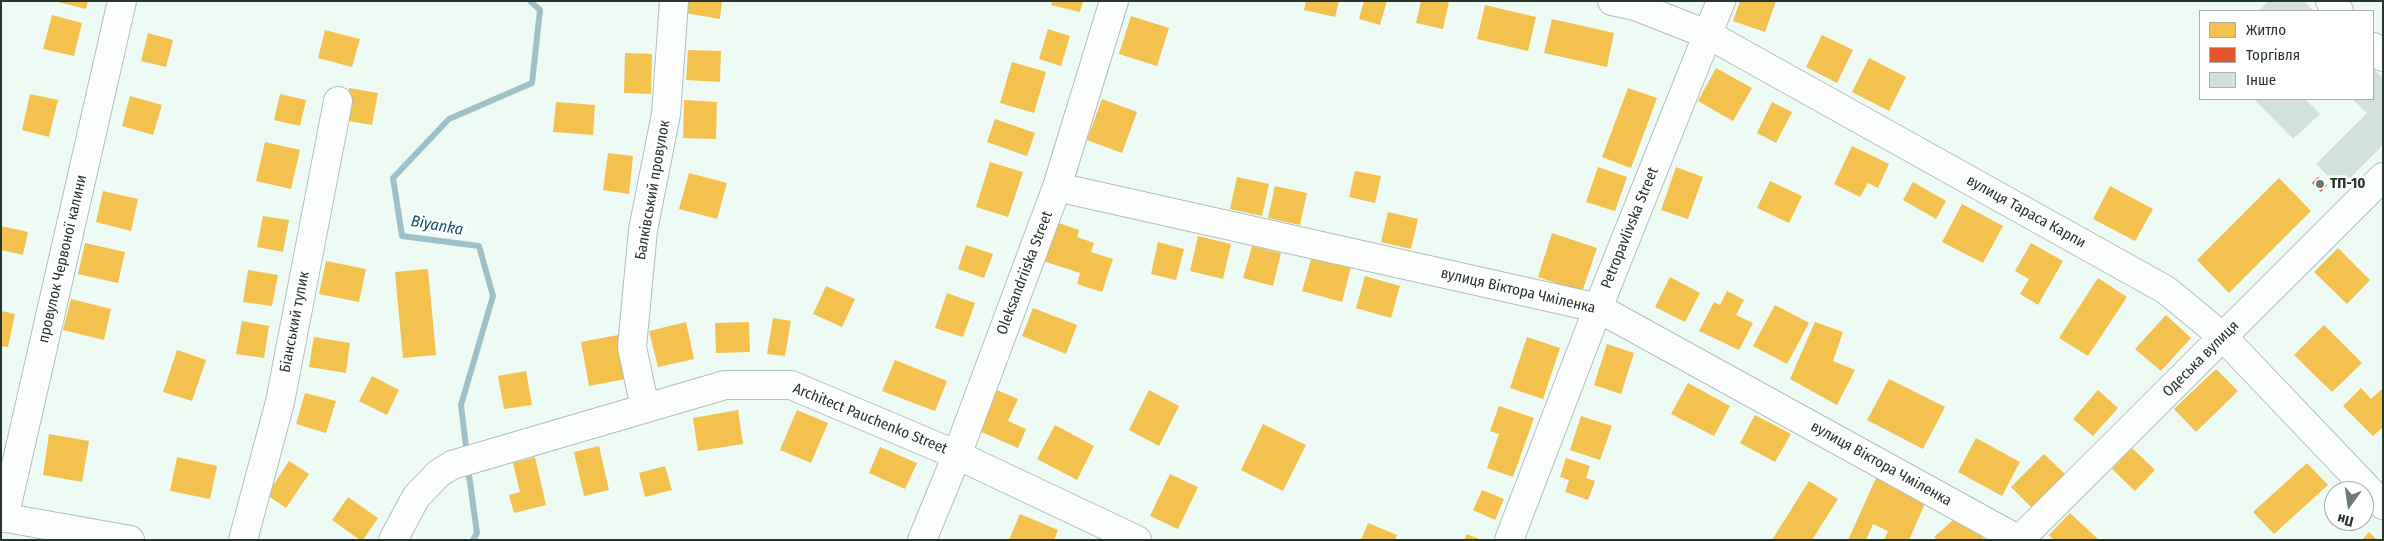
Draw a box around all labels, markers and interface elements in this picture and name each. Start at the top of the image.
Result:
legend [2199,10,2374,100]
text: Житло [2246,21,2286,39]
text: Торгівля [2246,46,2300,64]
text: Інше [2246,71,2276,89]
street label: Балківський провулок [632,119,674,261]
street label: Petropavlivska Street [1597,165,1663,291]
street label: вулиця Тараса Карпи [1963,172,2089,252]
street label: провулок Червоної калини [35,173,91,345]
place label: ТП-10 [2330,175,2365,193]
marker: ТП-10 [2314,178,2326,190]
street label: Oleksandriiska Street [993,209,1057,337]
water label: Biyanka [409,212,465,240]
street label: вулиця Віктора Чміленка [1439,264,1597,318]
street label: Біанський тупик [276,270,314,374]
street label: Одеська вулиця [2159,317,2243,401]
street label: Architect Pauchenko Street [790,380,950,458]
street label: вулиця Віктора Чміленка [1807,418,1955,510]
north arrow [2324,481,2374,531]
text: Пн [2336,510,2355,530]

